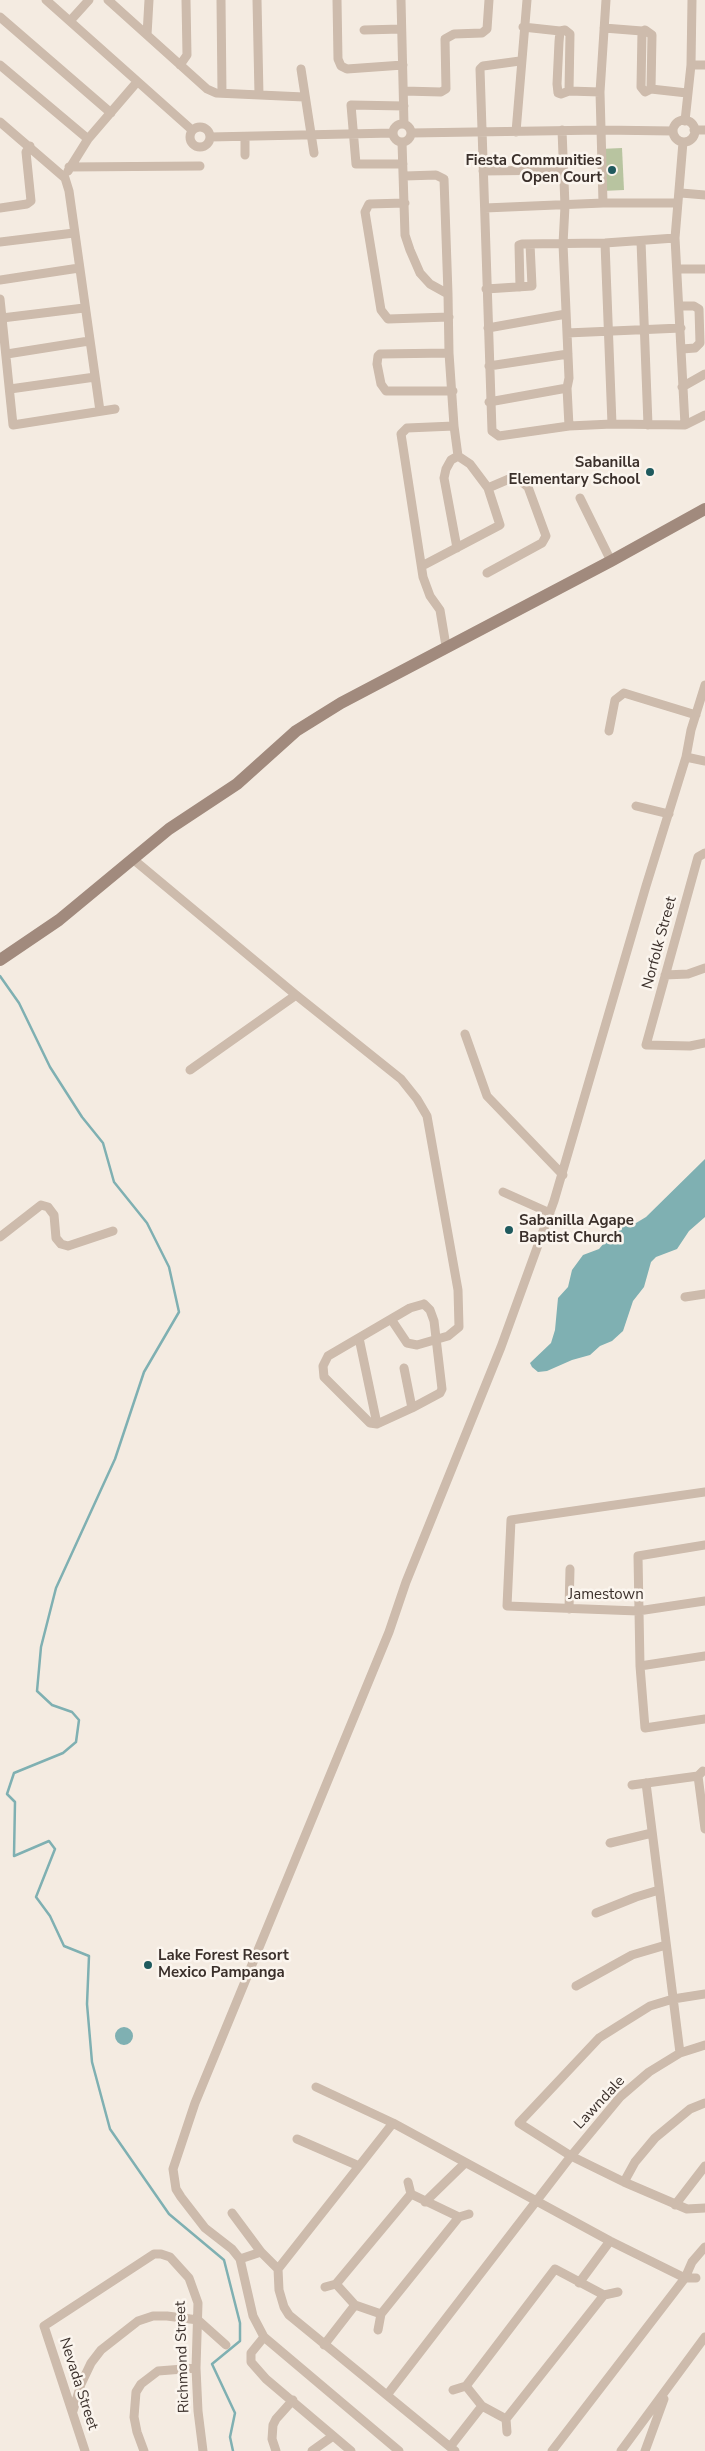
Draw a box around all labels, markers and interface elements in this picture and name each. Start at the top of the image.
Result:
place label: Fiesta Communities Open Court [465,152,602,187]
marker: Fiesta Communities Open Court [606,164,618,176]
place label: Sabanilla Elementary School [509,454,640,489]
marker: Sabanilla Elementary School [644,466,656,478]
street label: Norfolk Street [639,895,681,991]
place label: Sabanilla Agape Baptist Church [519,1212,634,1247]
marker: Sabanilla Agape Baptist Church [503,1224,515,1236]
street label: Jamestown [568,1586,644,1604]
place label: Lake Forest Resort Mexico Pampanga [158,1947,289,1982]
marker: Lake Forest Resort Mexico Pampanga [142,1959,154,1971]
street label: Lawndale [571,2073,629,2133]
street label: Richmond Street [172,2301,194,2413]
street label: Nevada Street [55,2336,101,2432]

